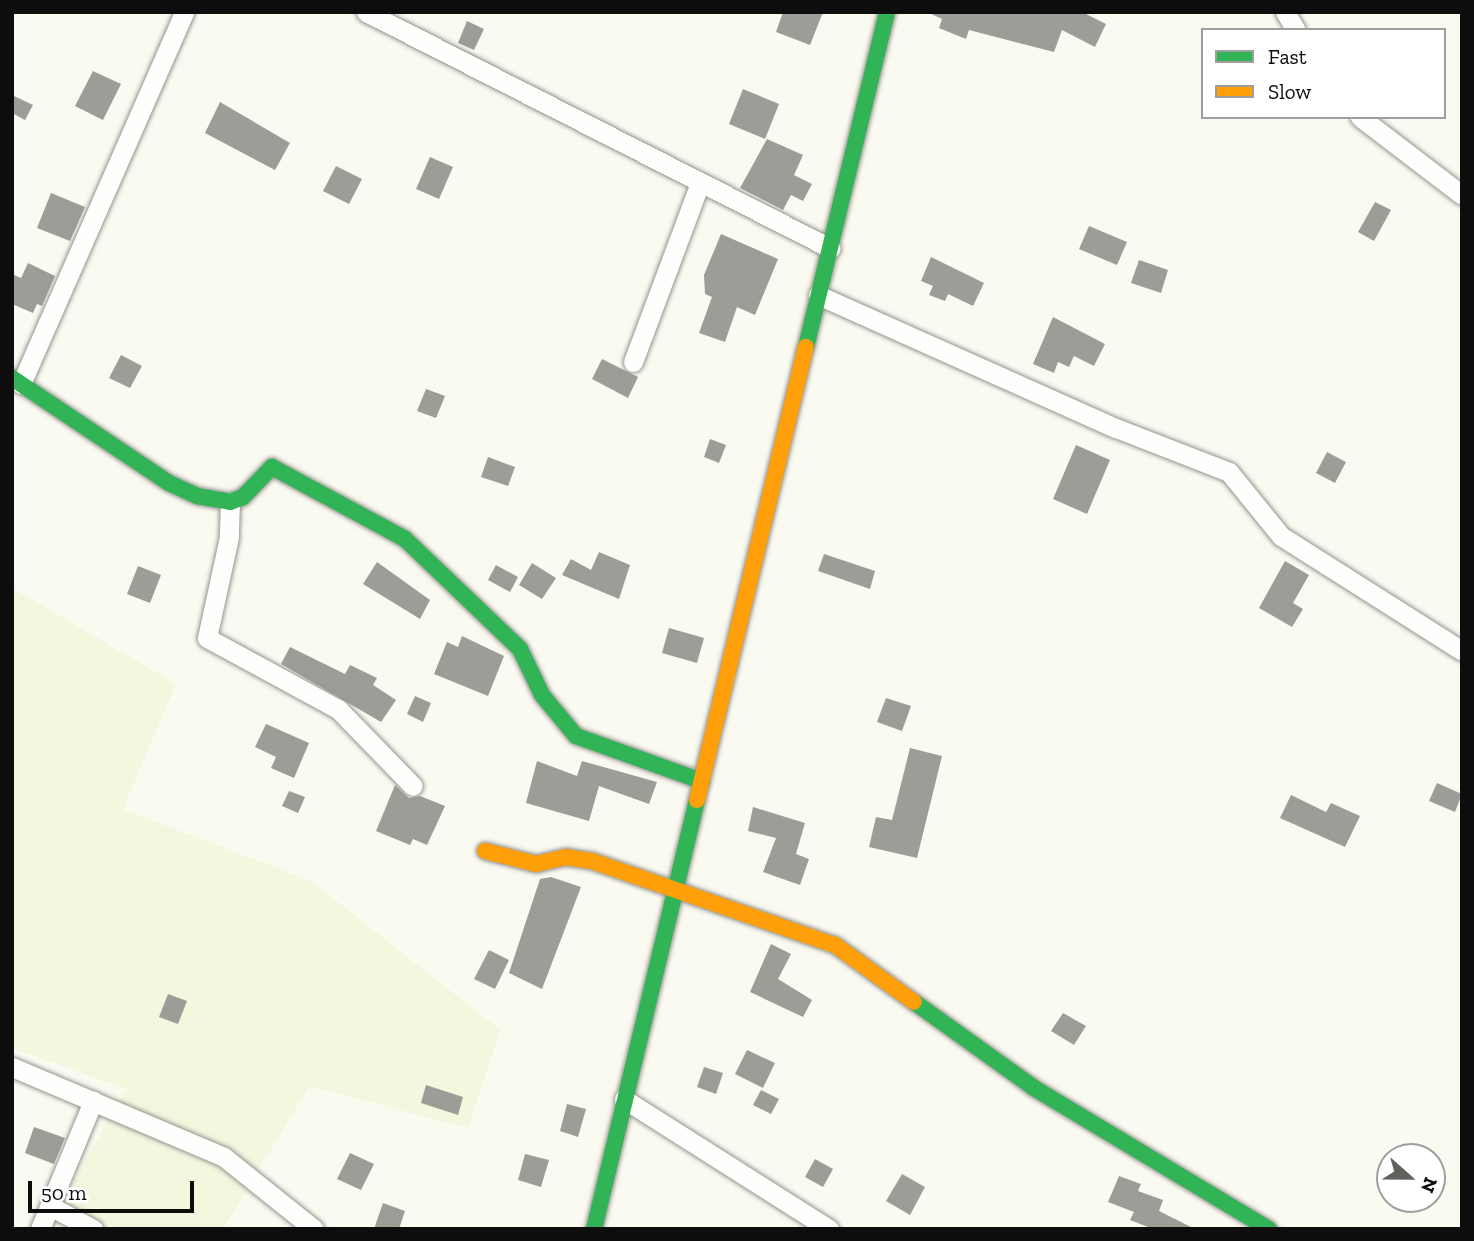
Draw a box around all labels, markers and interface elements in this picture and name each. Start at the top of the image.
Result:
legend [1201,28,1446,119]
text: Fast [1268,44,1307,69]
text: Slow [1268,79,1311,104]
north arrow [1376,1143,1446,1213]
scale bar [32,1168,198,1212]
text: N [1416,1174,1443,1196]
text: 50 m [41,1180,87,1205]

